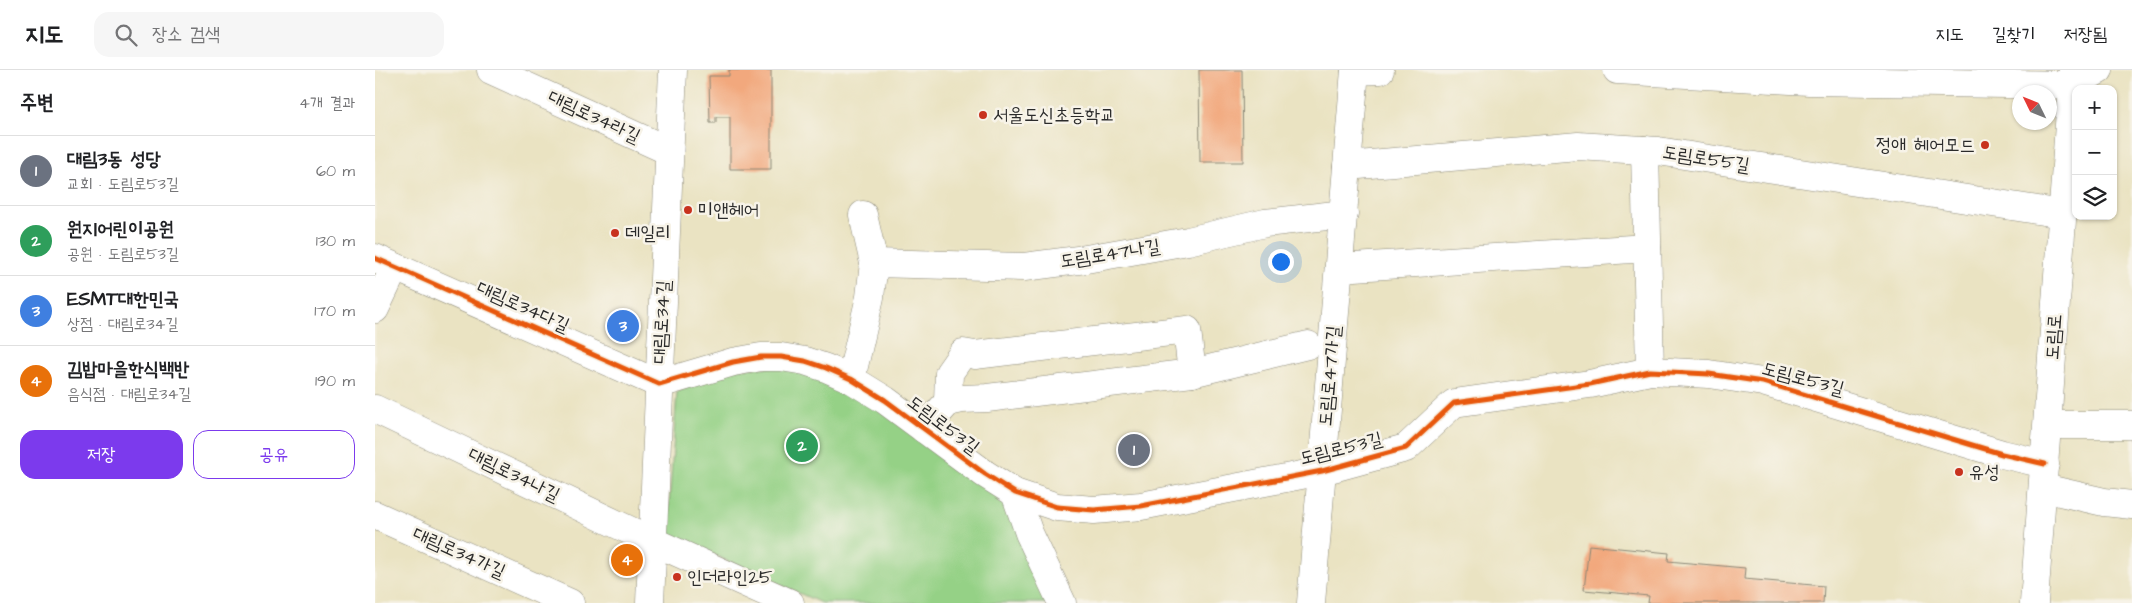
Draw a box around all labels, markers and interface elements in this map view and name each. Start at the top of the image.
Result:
search box [94,12,444,57]
text: 지도 [25,18,64,52]
icon: search [112,21,140,49]
text: 장소 검색 [152,21,220,48]
text: 지도 [1935,22,1964,47]
text: 길찾기 [1992,22,2036,47]
text: 저장됨 [2064,22,2107,47]
street label: 대림로34라길 [543,84,645,150]
north arrow [2012,85,2057,130]
map controls [2072,85,2117,220]
button: + [2072,85,2117,130]
text: 주변 [20,88,54,117]
text: 4개 결과 [299,92,355,114]
place label: 서울도신초등학교 [993,102,1115,129]
marker: 서울도신초등학교 [977,109,989,121]
button: − [2072,130,2117,175]
place label: 정애 헤어모드 [1876,132,1975,159]
street label: 도림로55길 [1660,139,1752,179]
marker: 정애 헤어모드 [1979,139,1991,151]
text: 대림3동 성당 [67,146,161,173]
text: 1 [35,160,37,182]
text: 60 m [316,160,355,182]
text: 교회 · 도림로53길 [67,173,179,195]
button: layers [2072,175,2117,220]
place label: 미앤헤어 [698,197,759,224]
marker: 미앤헤어 [682,204,694,216]
text: 원지어린이공원 [67,216,174,243]
place label: 데일리 [625,220,671,247]
marker: 데일리 [609,227,621,239]
text: 2 [31,230,41,252]
text: 130 m [316,230,355,252]
street label: 도림로47나길 [1058,233,1162,275]
text: 공원 · 도림로53길 [67,243,179,265]
your location [1268,249,1294,275]
street label: 대림로34다길 [472,275,574,339]
street label: 대림로34길 [646,279,678,365]
text: ESMT대한민국 [67,286,179,313]
text: 3 [32,300,40,322]
text: 170 m [314,300,355,322]
pin: 3 [607,307,639,345]
text: 상점 · 대림로34길 [67,313,178,335]
street label: 도림로 [2039,313,2069,361]
street label: 도림로47가길 [1312,324,1348,428]
street label: 도림로53길 [1759,355,1847,403]
text: 김밥마을한식백반 [67,356,189,383]
text: 4 [31,370,41,392]
text: 190 m [315,370,355,392]
text: 음식점 · 대림로34길 [67,383,191,405]
street label: 도림로53길 [901,389,985,461]
street label: 도림로53길 [1297,426,1385,472]
pin: 2 [786,427,818,465]
button: 저장 [20,430,183,479]
button: 공유 [193,430,355,479]
pin: 1 [1118,431,1150,469]
street label: 대림로34나길 [464,441,564,509]
place label: 유성 [1969,459,2000,486]
marker: 유성 [1953,466,1965,478]
street label: 대림로34가길 [408,521,510,585]
pin: 4 [611,541,643,579]
place label: 인더라인25 [687,564,773,591]
marker: 인더라인25 [671,571,683,583]

